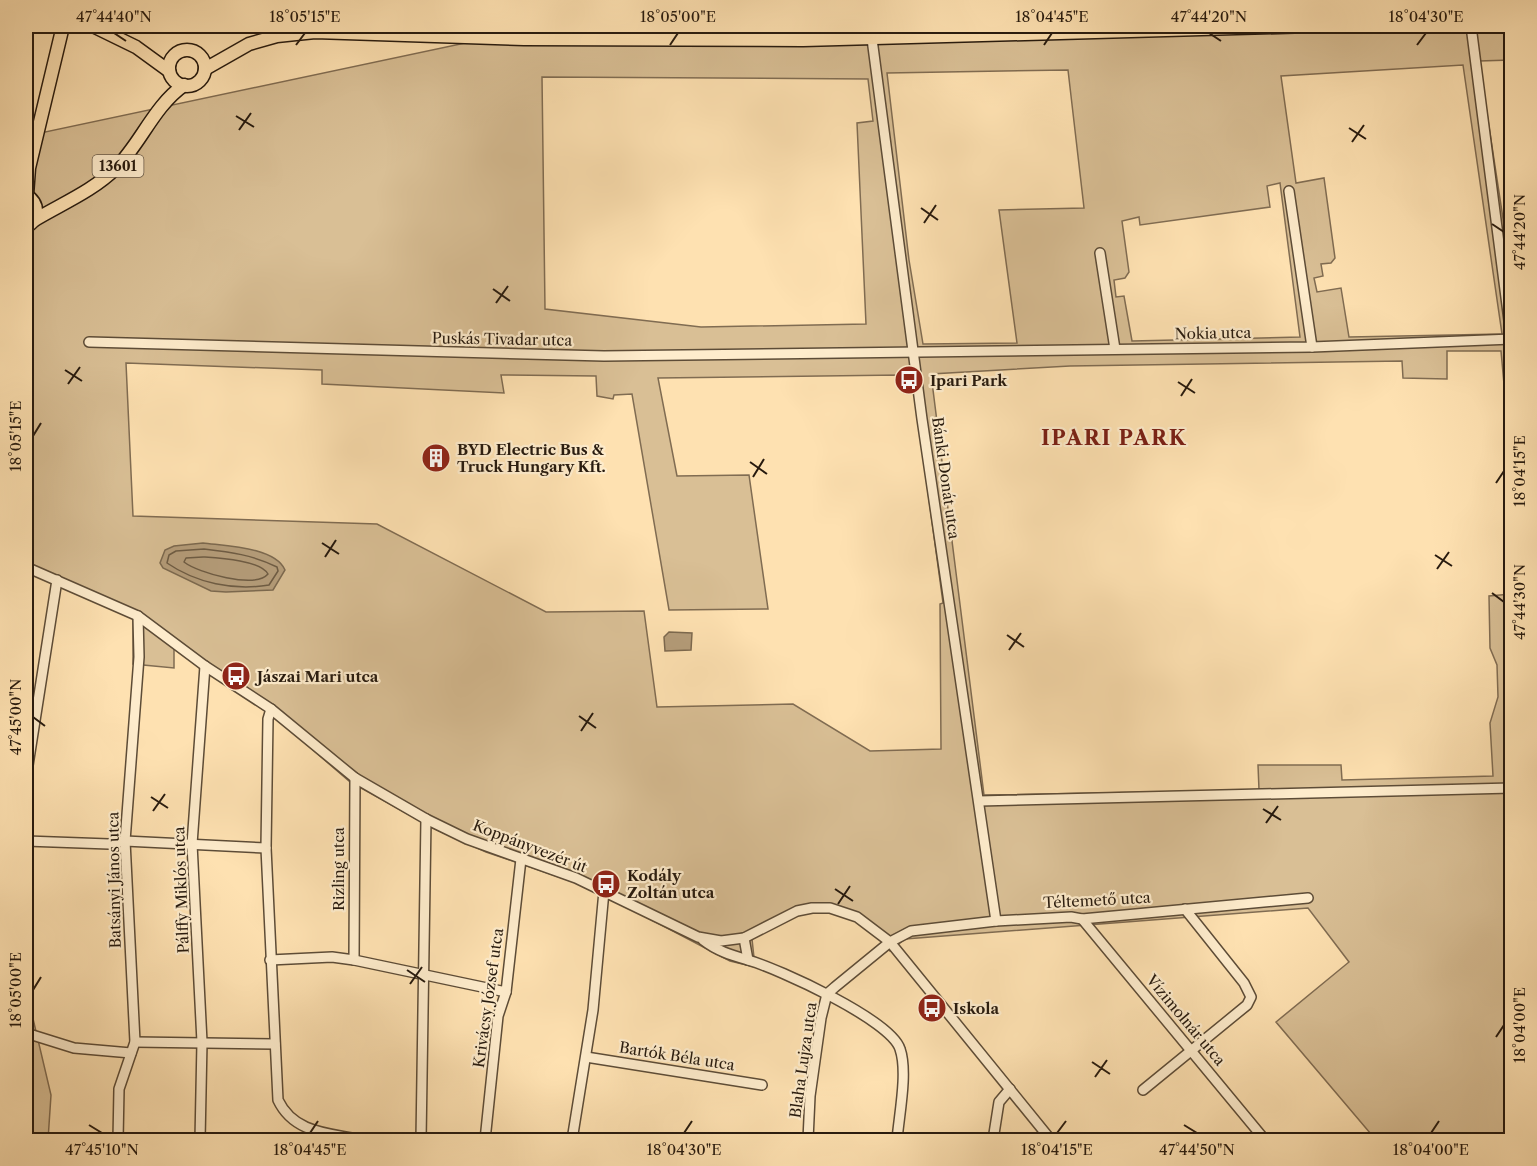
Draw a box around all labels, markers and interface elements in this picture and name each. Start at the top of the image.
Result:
text: 47°44'40"N [76,7,152,26]
text: 18°05'15"E [269,7,341,26]
text: 18°05'00"E [640,7,716,26]
text: 18°04'45"E [1015,7,1089,26]
text: 47°44'20"N [1171,7,1247,26]
text: 18°04'30"E [1388,7,1464,26]
road number: 13601 [92,155,144,177]
text: 47°44'20"N [1510,194,1529,270]
street label: Nokia utca [1175,323,1251,343]
street label: Puskás Tivadar utca [432,328,572,350]
bus stop icon: Ipari Park [893,364,925,396]
place label: Ipari Park [930,371,1008,390]
text: 18°05'15"E [6,400,25,472]
street label: Bánki Donát utca [928,416,964,540]
district label: IPARI PARK [1041,425,1187,450]
text: 18°04'15"E [1510,435,1529,507]
place label: BYD Electric Bus & Truck Hungary Kft. [457,440,606,476]
building icon: BYD Electric Bus & Truck Hungary Kft. [420,442,452,474]
text: 47°44'30"N [1510,564,1529,640]
bus stop icon: Jászai Mari utca [220,660,252,692]
place label: Jászai Mari utca [254,667,379,686]
text: 47°45'00"N [6,678,25,756]
street label: Batsányi János utca [103,811,125,948]
street label: Koppányvezér út [470,816,590,877]
street label: Pálffy Miklós utca [169,826,193,954]
street label: Rizling utca [329,827,348,911]
place label: Kodály Zoltán utca [627,866,715,902]
bus stop icon: Kodály Zoltán utca [590,868,622,900]
street label: Téltemető utca [1043,888,1151,912]
street label: Krivácsy József utca [469,927,507,1069]
text: 18°05'00"E [6,952,25,1028]
street label: Vízimolnár utca [1142,970,1230,1069]
text: 18°04'00"E [1510,987,1529,1063]
bus stop icon: Iskola [916,992,948,1024]
place label: Iskola [953,999,999,1018]
street label: Blaha Lujza utca [785,1001,821,1119]
street label: Bartók Béla utca [618,1037,736,1075]
text: 47°45'10"N [65,1140,139,1159]
text: 18°04'45"E [273,1140,347,1159]
text: 18°04'30"E [646,1140,722,1159]
text: 18°04'15"E [1021,1140,1093,1159]
text: 47°44'50"N [1159,1140,1235,1159]
text: 18°04'00"E [1393,1140,1469,1159]

